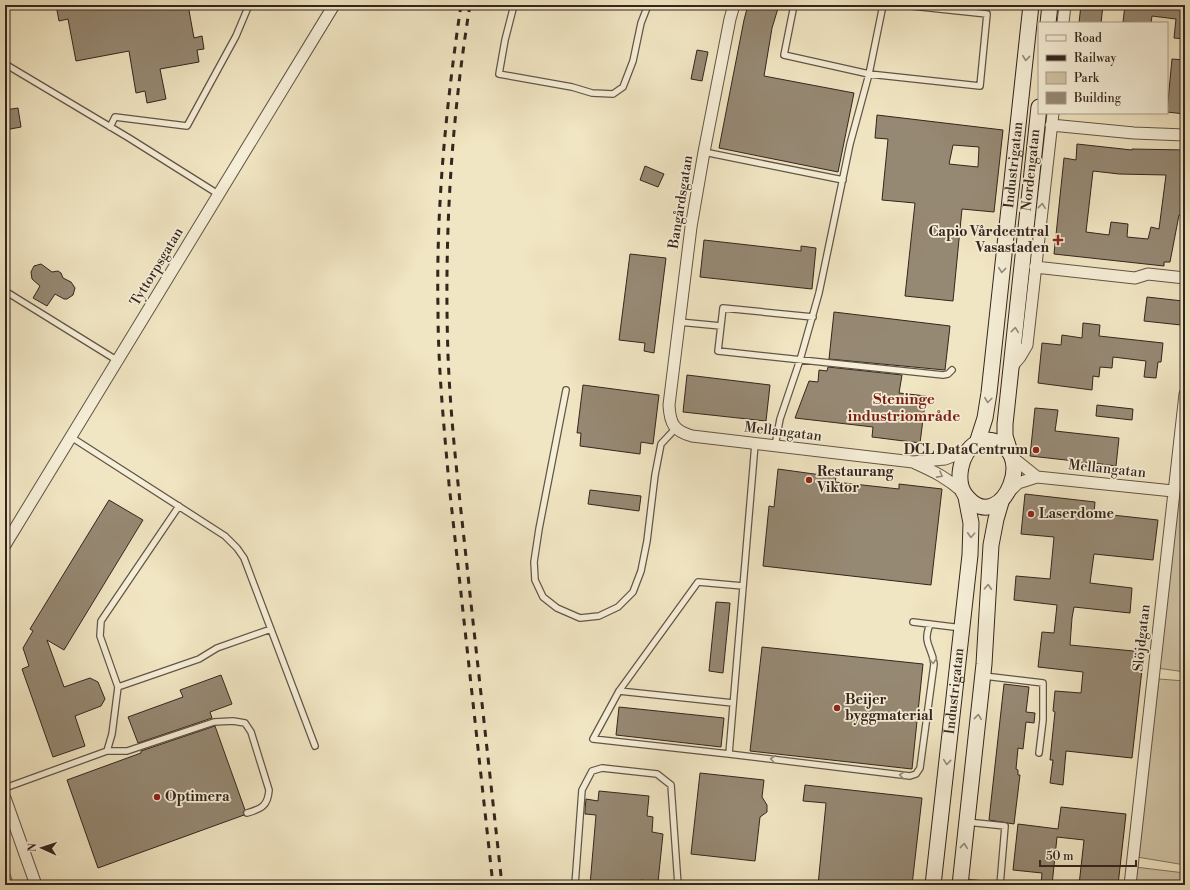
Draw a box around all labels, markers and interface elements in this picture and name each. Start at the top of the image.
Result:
legend [1038,22,1168,114]
text: Road [1074,31,1102,46]
text: Railway [1074,51,1116,66]
one-way arrow [1021,55,1030,61]
text: Park [1074,71,1100,86]
text: Building [1073,91,1122,106]
street label: Industrigatan [1000,120,1027,209]
street label: Nordengatan [1018,127,1044,212]
street label: Bangårdsgatan [665,153,697,251]
one-way arrow [1037,203,1046,209]
place label: Capio Vårdcentral Vasastaden [928,223,1049,257]
street label: Tyttorpsgatan [126,224,188,310]
marker: Capio Vårdcentral Vasastaden [1052,234,1064,246]
one-way arrow [998,267,1007,273]
one-way arrow [1010,327,1019,333]
district label: Steninge industriområde [848,390,960,426]
one-way arrow [984,397,993,403]
street label: Mellangatan [743,418,824,446]
place label: DCL DataCentrum [904,441,1028,459]
marker: DCL DataCentrum [1031,445,1041,455]
street label: Mellangatan [1067,456,1147,482]
place label: Restaurang Viktor [816,463,894,497]
one-way arrow [936,470,943,477]
marker: Restaurang Viktor [804,475,814,485]
place label: Laserdome [1039,505,1114,523]
marker: Laserdome [1026,509,1036,519]
one-way arrow [967,532,975,538]
one-way arrow [984,584,993,590]
street label: Slöjdgatan [1130,603,1155,673]
street label: Industrigatan [941,646,969,735]
one-way arrow [928,658,937,664]
place label: Beijer byggmaterial [845,691,934,725]
marker: Beijer byggmaterial [832,703,842,713]
one-way arrow [974,714,983,720]
one-way arrow [770,755,776,764]
one-way arrow [943,759,952,765]
one-way arrow [899,771,905,780]
place label: Optimera [165,788,230,806]
marker: Optimera [152,792,162,802]
north arrow [22,828,62,868]
scale bar [1040,842,1136,868]
text: N [26,843,40,852]
one-way arrow [959,843,968,849]
text: 50 m [1046,849,1074,864]

